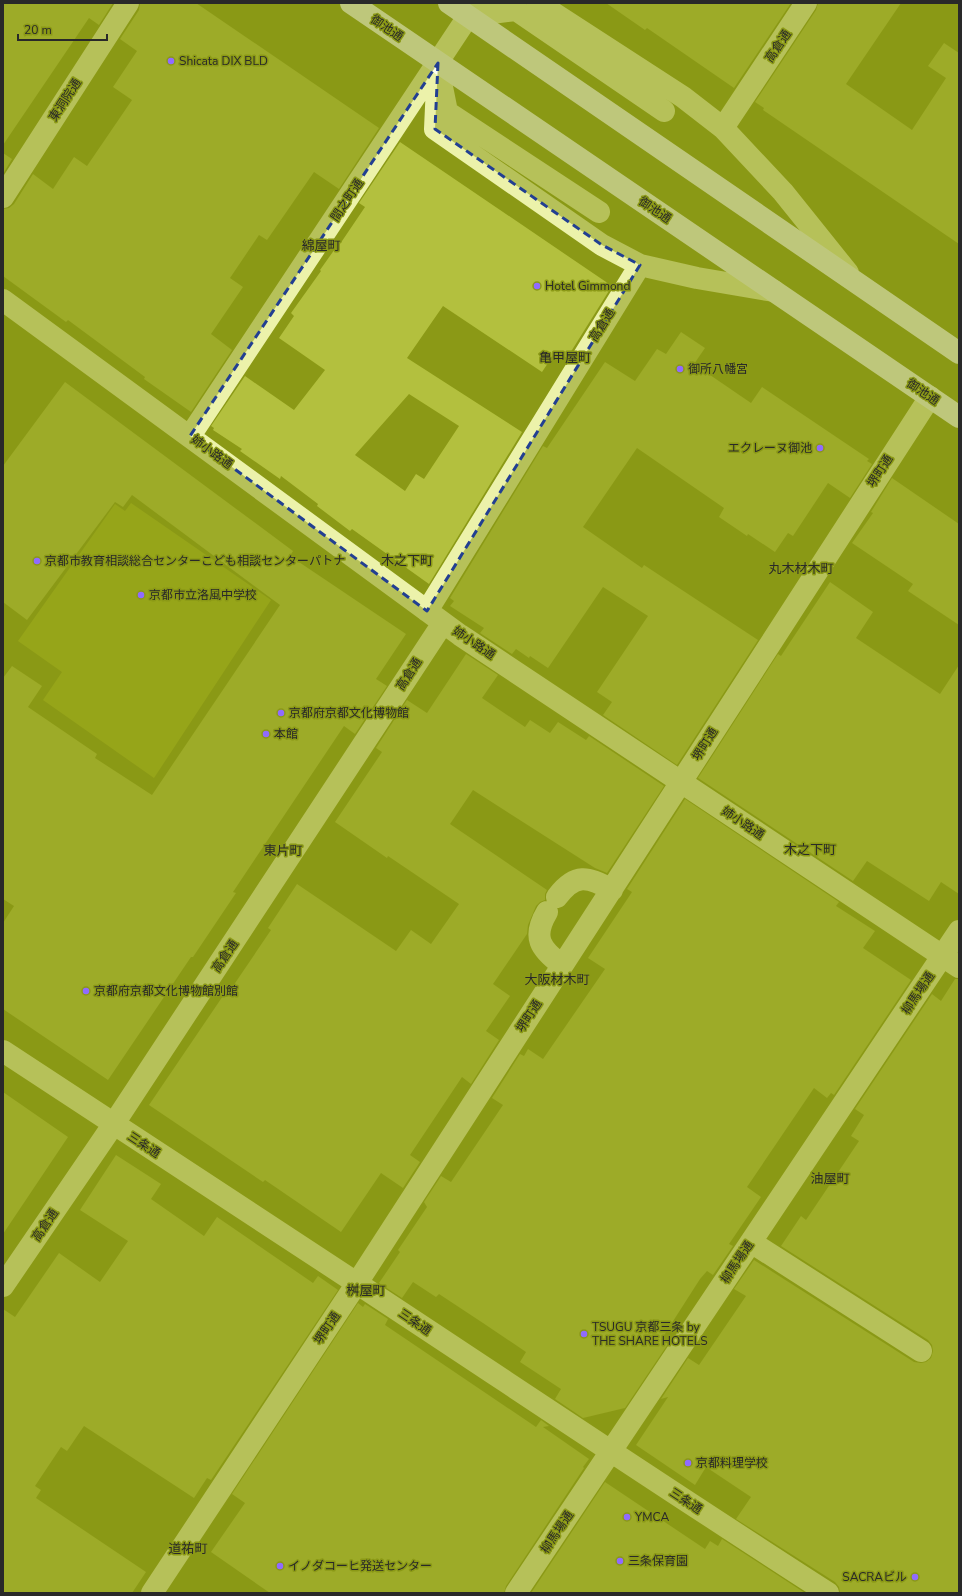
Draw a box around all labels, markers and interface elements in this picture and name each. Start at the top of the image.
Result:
street label: 御池通 [368,11,406,45]
scale bar [18,16,107,42]
text: 20 m [24,22,52,38]
street label: 高倉通 [761,27,795,65]
place label: Shicata DIX BLD [179,53,268,69]
marker: Shicata DIX BLD [166,56,176,66]
street label: 東洞院通 [45,76,85,124]
street label: 間之町通 [327,176,367,224]
street label: 御池通 [636,193,674,227]
district label: 綿屋町 [301,237,341,255]
place label: Hotel Gimmond [545,278,630,294]
marker: Hotel Gimmond [532,281,542,291]
street label: 高倉通 [586,305,618,345]
district label: 亀甲屋町 [539,349,591,367]
place label: 御所八幡宮 [688,361,748,377]
marker: 御所八幡宮 [675,364,685,374]
street label: 御池通 [904,375,942,409]
street label: 姉小路通 [188,431,236,473]
place label: エクレーヌ御池 [728,440,812,456]
marker: エクレーヌ御池 [815,443,825,453]
street label: 堺町通 [863,452,897,490]
district label: 木之下町 [381,552,433,570]
place label: 京都市教育相談総合センターこども相談センターパトナ [45,553,345,569]
marker: 京都市教育相談総合センターこども相談センターパトナ [32,556,42,566]
district label: 丸木材木町 [768,560,834,578]
place label: 京都市立洛風中学校 [149,587,257,603]
marker: 京都市立洛風中学校 [136,590,146,600]
street label: 姉小路通 [450,623,498,663]
street label: 高倉通 [392,655,426,693]
place label: 京都府京都文化博物館 [289,705,409,721]
marker: 京都府京都文化博物館 [276,708,286,718]
street label: 堺町通 [689,724,721,764]
place label: 本館 [274,726,298,742]
marker: 本館 [261,729,271,739]
street label: 姉小路通 [719,803,767,843]
district label: 木之下町 [784,841,836,859]
district label: 東片町 [263,842,303,860]
street label: 高倉通 [208,937,242,975]
street label: 柳馬場通 [898,969,938,1017]
district label: 大阪材木町 [524,971,590,989]
place label: 京都府京都文化博物館別館 [94,983,238,999]
marker: 京都府京都文化博物館別館 [81,986,91,996]
street label: 堺町通 [512,997,546,1035]
street label: 三条通 [125,1128,163,1162]
district label: 油屋町 [810,1170,850,1188]
street label: 高倉通 [28,1206,62,1244]
street label: 柳馬場通 [717,1238,757,1286]
district label: 桝屋町 [346,1282,386,1300]
street label: 三条通 [396,1305,434,1339]
street label: 堺町通 [310,1309,344,1347]
place label: TSUGU 京都三条 by THE SHARE HOTELS [592,1319,708,1349]
marker: TSUGU 京都三条 by THE SHARE HOTELS [579,1329,589,1339]
place label: 京都料理学校 [696,1455,768,1471]
marker: 京都料理学校 [683,1458,693,1468]
street label: 三条通 [667,1484,705,1518]
street label: 柳馬場通 [537,1508,577,1556]
place label: YMCA [634,1509,669,1525]
marker: YMCA [622,1512,632,1522]
district label: 道祐町 [168,1540,208,1558]
place label: 三条保育園 [628,1553,688,1569]
marker: 三条保育園 [615,1556,625,1566]
place label: イノダコーヒ発送センター [288,1558,432,1574]
marker: イノダコーヒ発送センター [275,1561,285,1571]
place label: SACRAビル [842,1569,907,1585]
marker: SACRAビル [910,1572,920,1582]

